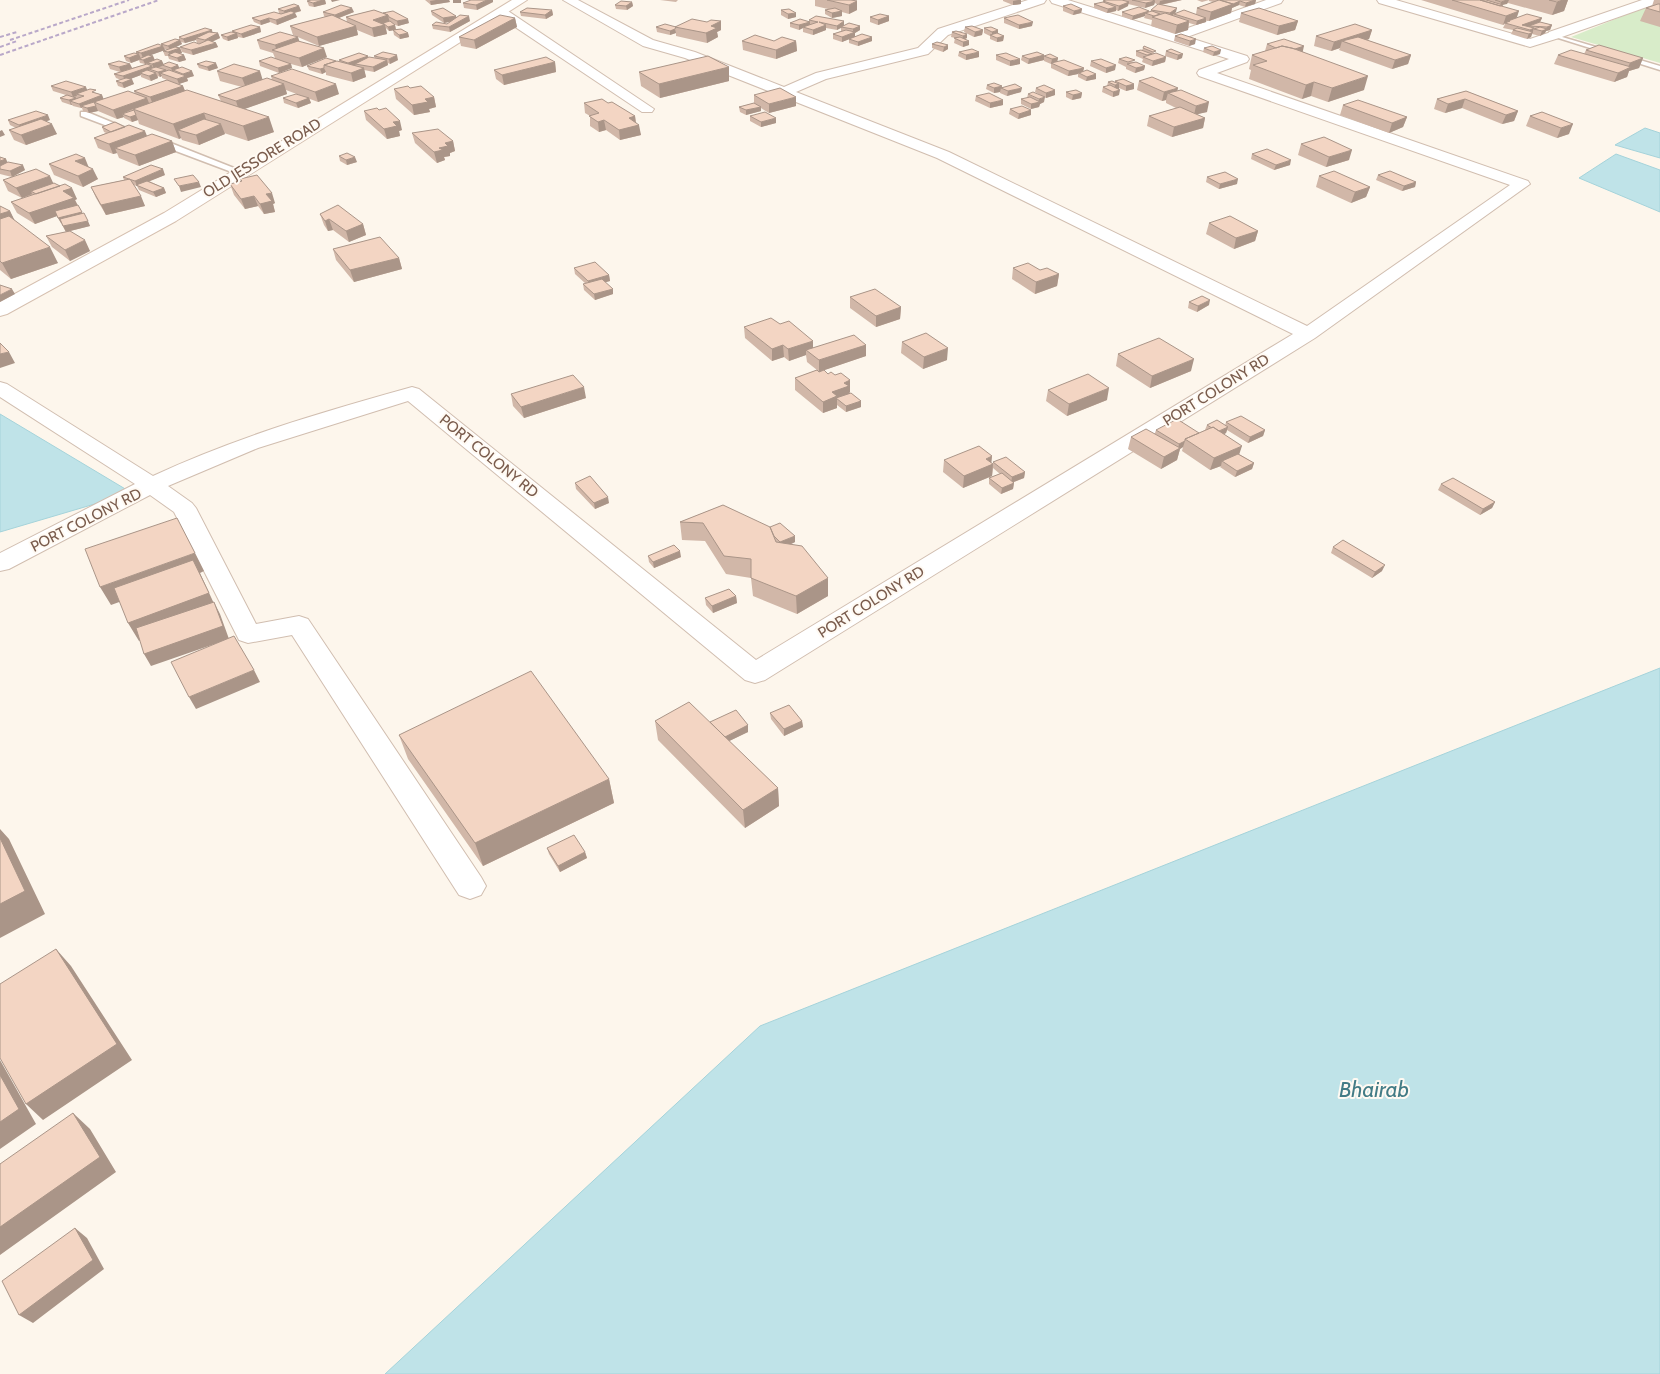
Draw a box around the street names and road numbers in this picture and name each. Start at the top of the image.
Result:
street label: OLD JESSORE ROAD [200,114,324,202]
street label: PORT COLONY RD [1159,350,1273,430]
street label: PORT COLONY RD [436,411,542,501]
street label: PORT COLONY RD [28,484,145,556]
street label: PORT COLONY RD [814,562,928,642]

